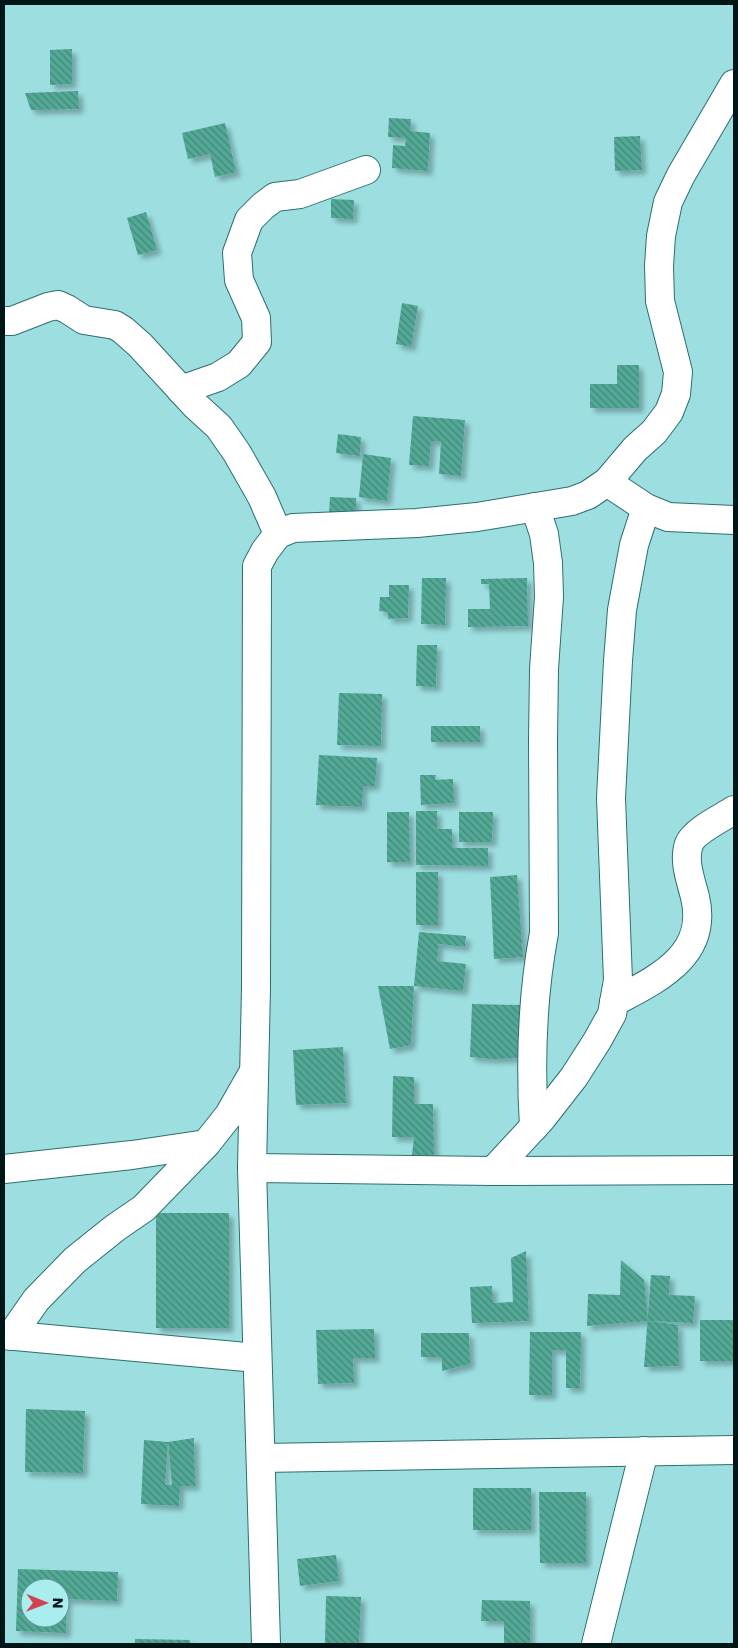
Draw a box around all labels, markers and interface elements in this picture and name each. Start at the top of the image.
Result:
north arrow [20,1578,70,1628]
text: N [48,1598,68,1609]

